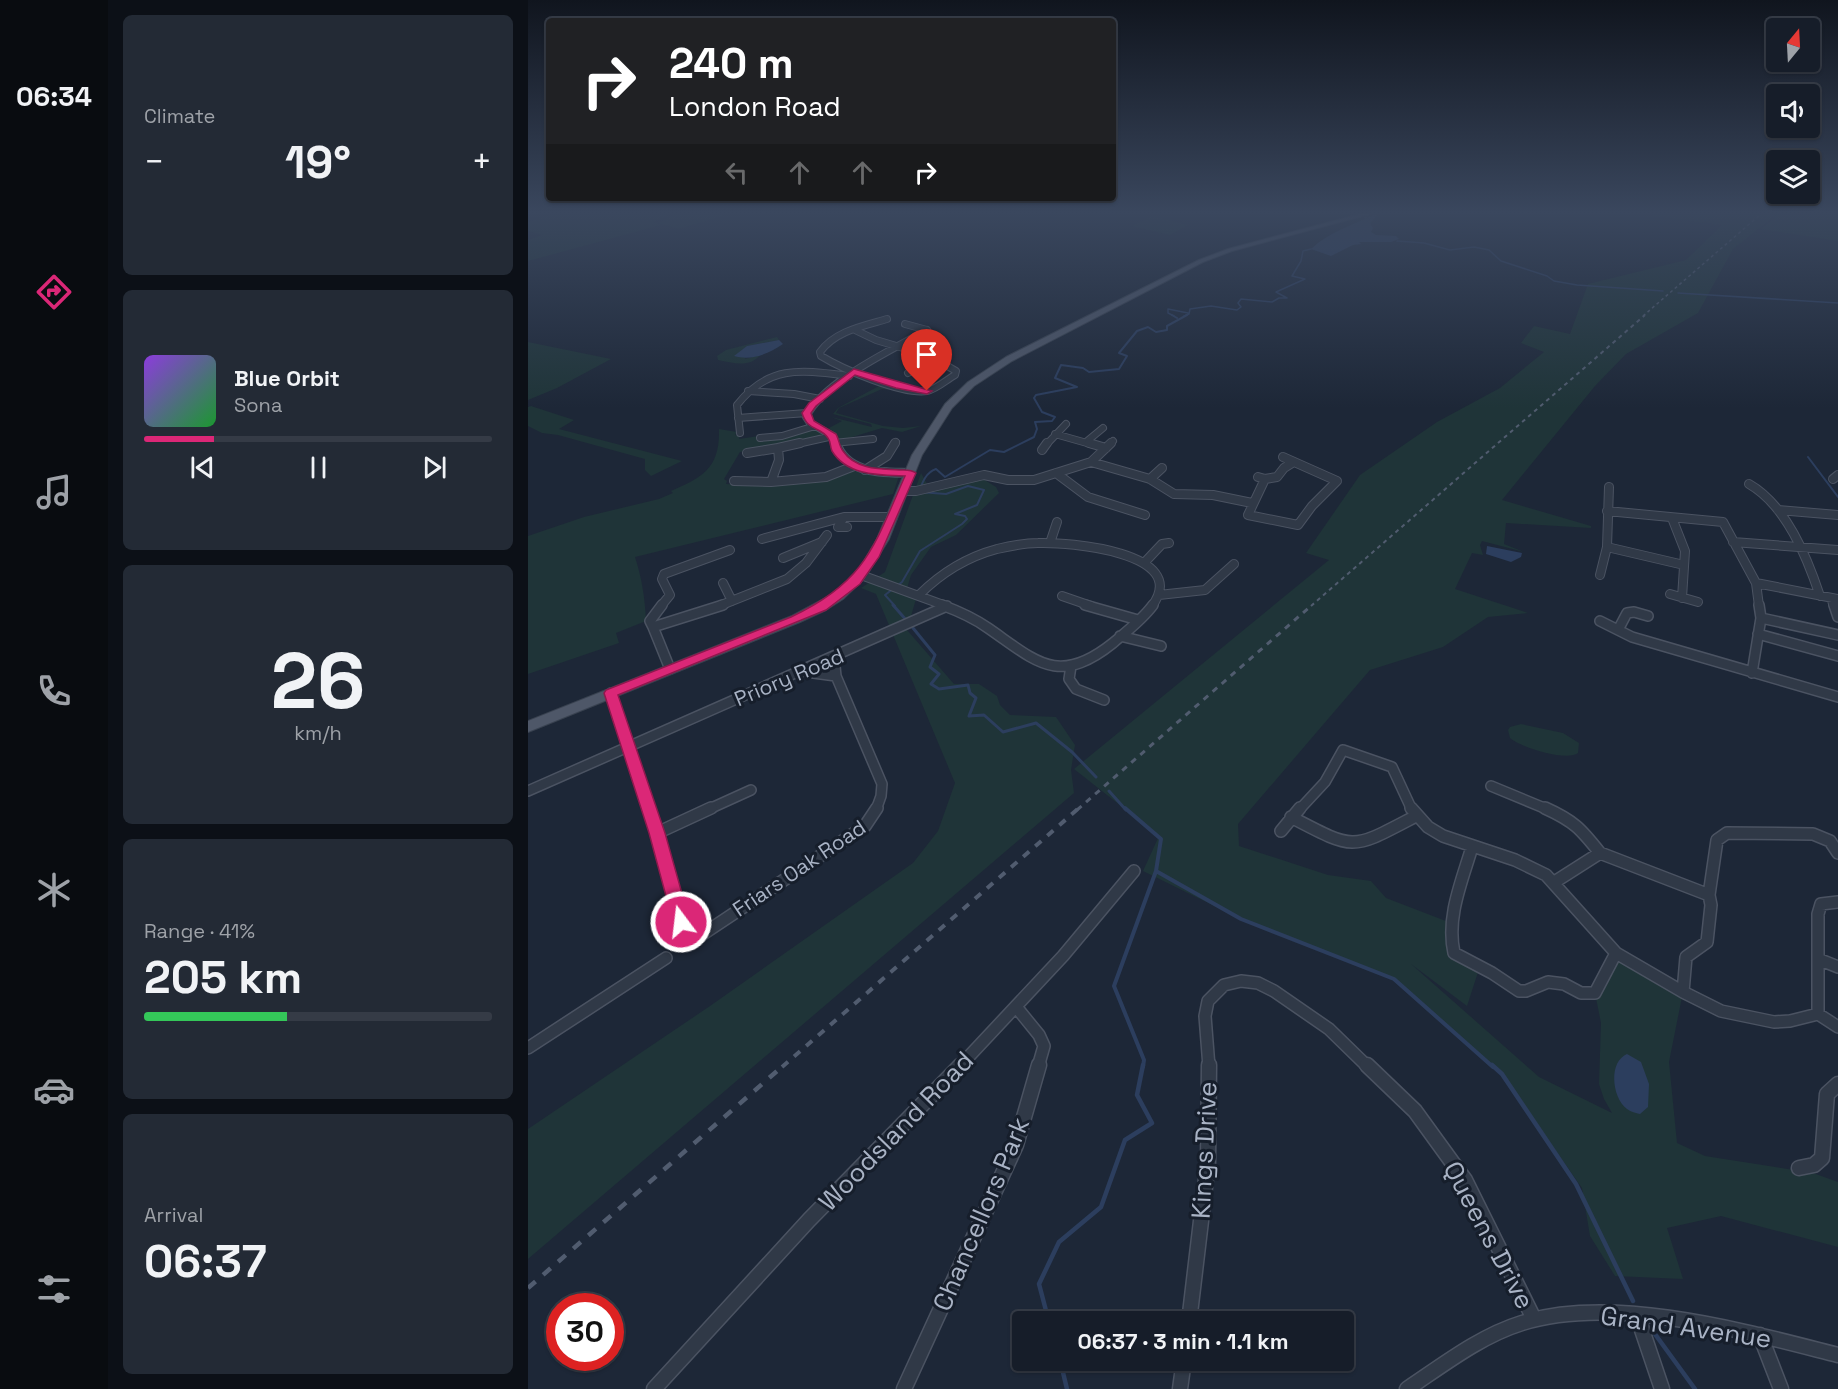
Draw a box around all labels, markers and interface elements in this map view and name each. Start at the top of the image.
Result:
north arrow [1766,18,1820,72]
map controls [1766,18,1820,204]
text: 240 m [669,37,794,90]
icon: right [570,42,648,120]
text: 06:34 [16,79,92,114]
button: sound [1766,84,1820,138]
text: London Road [669,89,841,124]
text: Climate [144,103,215,129]
text: 19° [285,134,351,191]
text: − [144,141,164,183]
text: + [472,141,492,183]
button: layers [1766,150,1820,204]
icon: left [720,156,753,189]
icon: ahead [783,156,816,189]
icon: ahead [846,156,879,189]
icon: right [909,156,942,189]
icon: directions [33,271,75,313]
pin [901,329,952,391]
icon: arrive [910,338,943,371]
text: Blue Orbit [234,364,340,392]
text: Sona [234,392,282,418]
icon: previous [186,451,219,484]
icon: pause [302,451,335,484]
icon: next [418,451,451,484]
icon: music [33,471,75,513]
text: 26 [271,631,365,731]
street label: Priory Road [730,642,848,712]
icon: phone [33,670,75,712]
text: km/h [294,720,342,746]
street label: Friars Oak Road [727,813,871,923]
icon: climate [33,869,75,911]
position arrow [649,890,713,954]
text: Range · 41% [144,918,255,944]
text: 205 km [144,949,302,1006]
street label: Woodsland Road [811,1044,981,1218]
icon: car [33,1069,75,1111]
street label: Kings Drive [1183,1080,1225,1220]
street label: Chancellors Park [925,1112,1037,1316]
street label: Queens Drive [1436,1155,1542,1315]
text: Arrival [144,1202,203,1228]
text: 06:37 [144,1233,267,1290]
icon: filters [33,1268,75,1310]
speed limit sign: 30 [546,1293,624,1371]
street label: Grand Avenue [1598,1298,1774,1356]
text: 06:37 · 3 min · 1.1 km [1077,1327,1289,1355]

